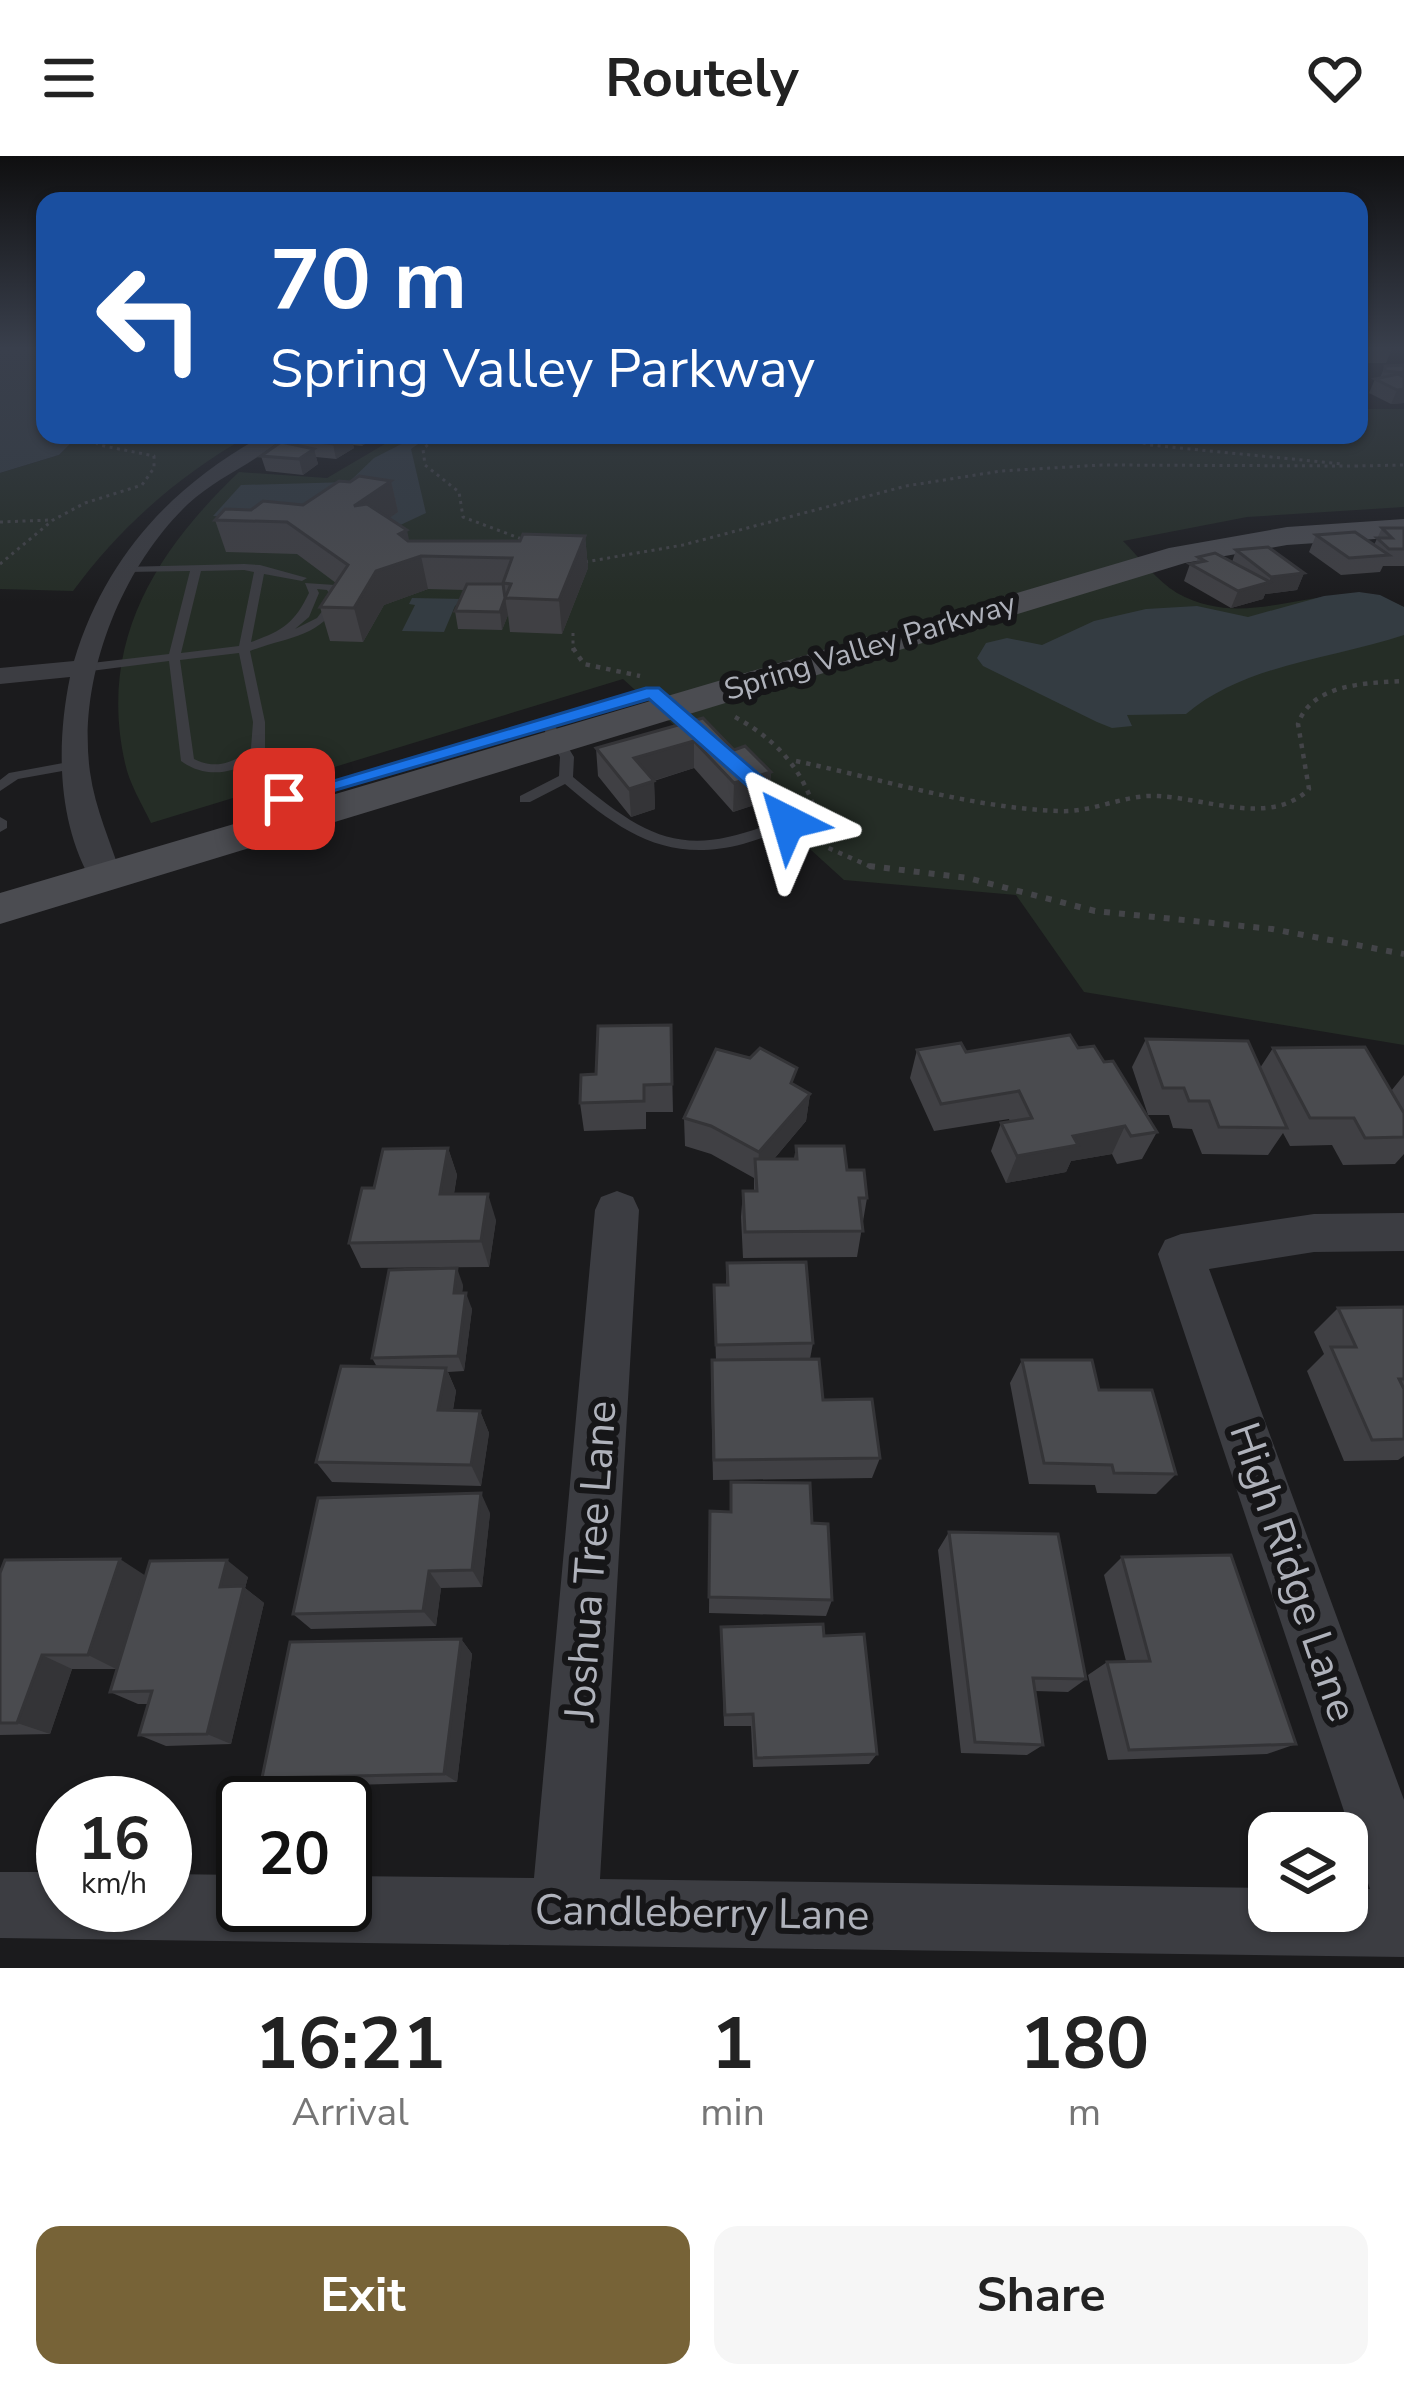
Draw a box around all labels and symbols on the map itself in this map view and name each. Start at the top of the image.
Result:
street label: Spring Valley Parkway [719,583,1021,711]
pin [233,748,335,850]
position arrow [725,759,851,885]
street label: Joshua Tree Lane [551,1399,631,1724]
street label: High Ridge Lane [1215,1415,1371,1729]
speed limit sign: 20 [216,1776,372,1932]
street label: Candleberry Lane [534,1882,870,1944]

